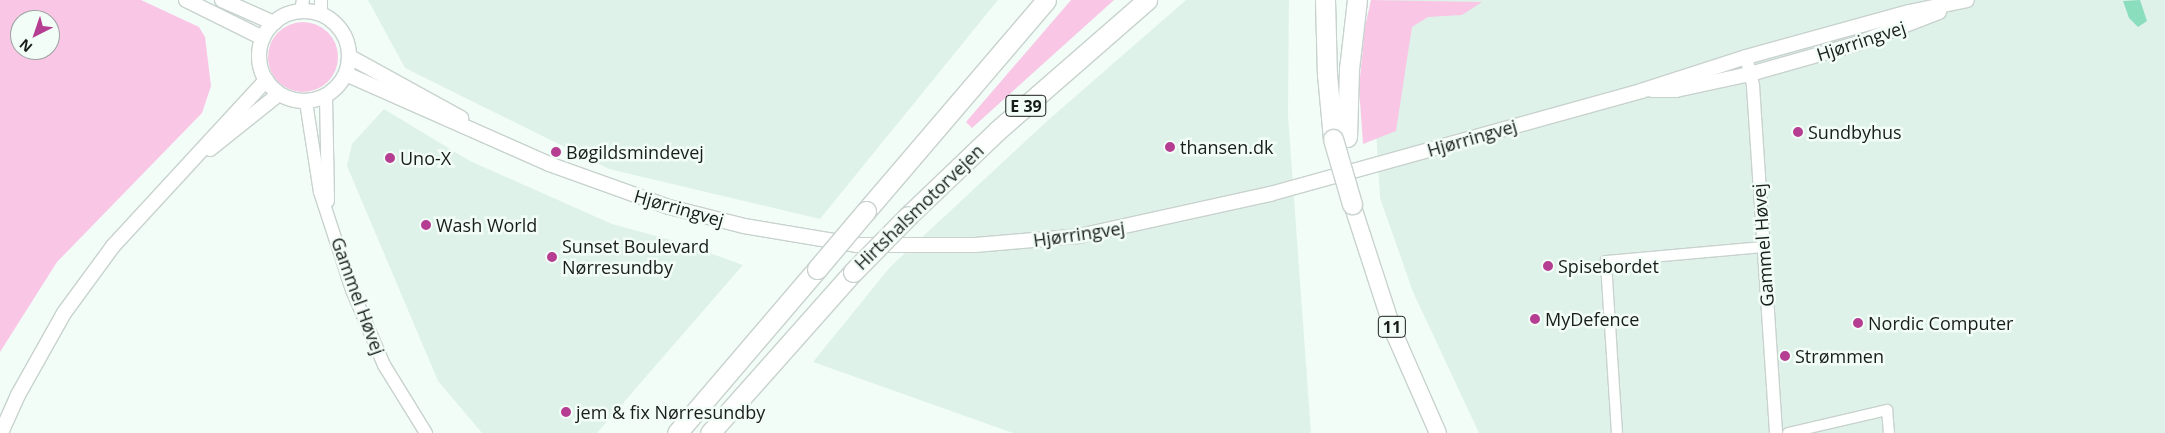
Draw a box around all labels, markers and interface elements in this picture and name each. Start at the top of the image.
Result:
north arrow [10,10,60,60]
street label: Hjørringvej [1814,16,1908,66]
text: N [15,35,36,57]
road number: E 39 [1005,92,1047,120]
street label: Hjørringvej [1425,115,1519,161]
place label: Sundbyhus [1808,121,1902,143]
marker: Sundbyhus [1792,126,1804,138]
place label: thansen.dk [1180,136,1273,158]
street label: Hirtshalsmotorvejen [850,140,988,274]
place label: Bøgildsmindevej [566,141,704,163]
marker: thansen.dk [1164,141,1176,153]
marker: Bøgildsmindevej [550,146,562,158]
place label: Uno-X [400,147,451,169]
marker: Uno-X [384,152,396,164]
street label: Gammel Høvej [1748,183,1778,307]
street label: Hjørringvej [632,185,726,231]
place label: Wash World [436,214,537,236]
street label: Hjørringvej [1032,217,1126,251]
marker: Wash World [420,219,432,231]
street label: Gammel Høvej [327,234,389,358]
place label: Sunset Boulevard Nørresundby [562,236,709,278]
marker: Sunset Boulevard Nørresundby [546,251,558,263]
place label: Spisebordet [1558,255,1659,277]
marker: Spisebordet [1542,260,1554,272]
place label: MyDefence [1545,308,1639,330]
place label: Nordic Computer [1868,312,2013,334]
marker: MyDefence [1529,313,1541,325]
road number: 11 [1377,314,1407,341]
marker: Nordic Computer [1852,317,1864,329]
place label: Strømmen [1795,345,1884,367]
marker: Strømmen [1779,350,1791,362]
place label: jem & fix Nørresundby [576,401,765,423]
marker: jem & fix Nørresundby [560,406,572,418]

